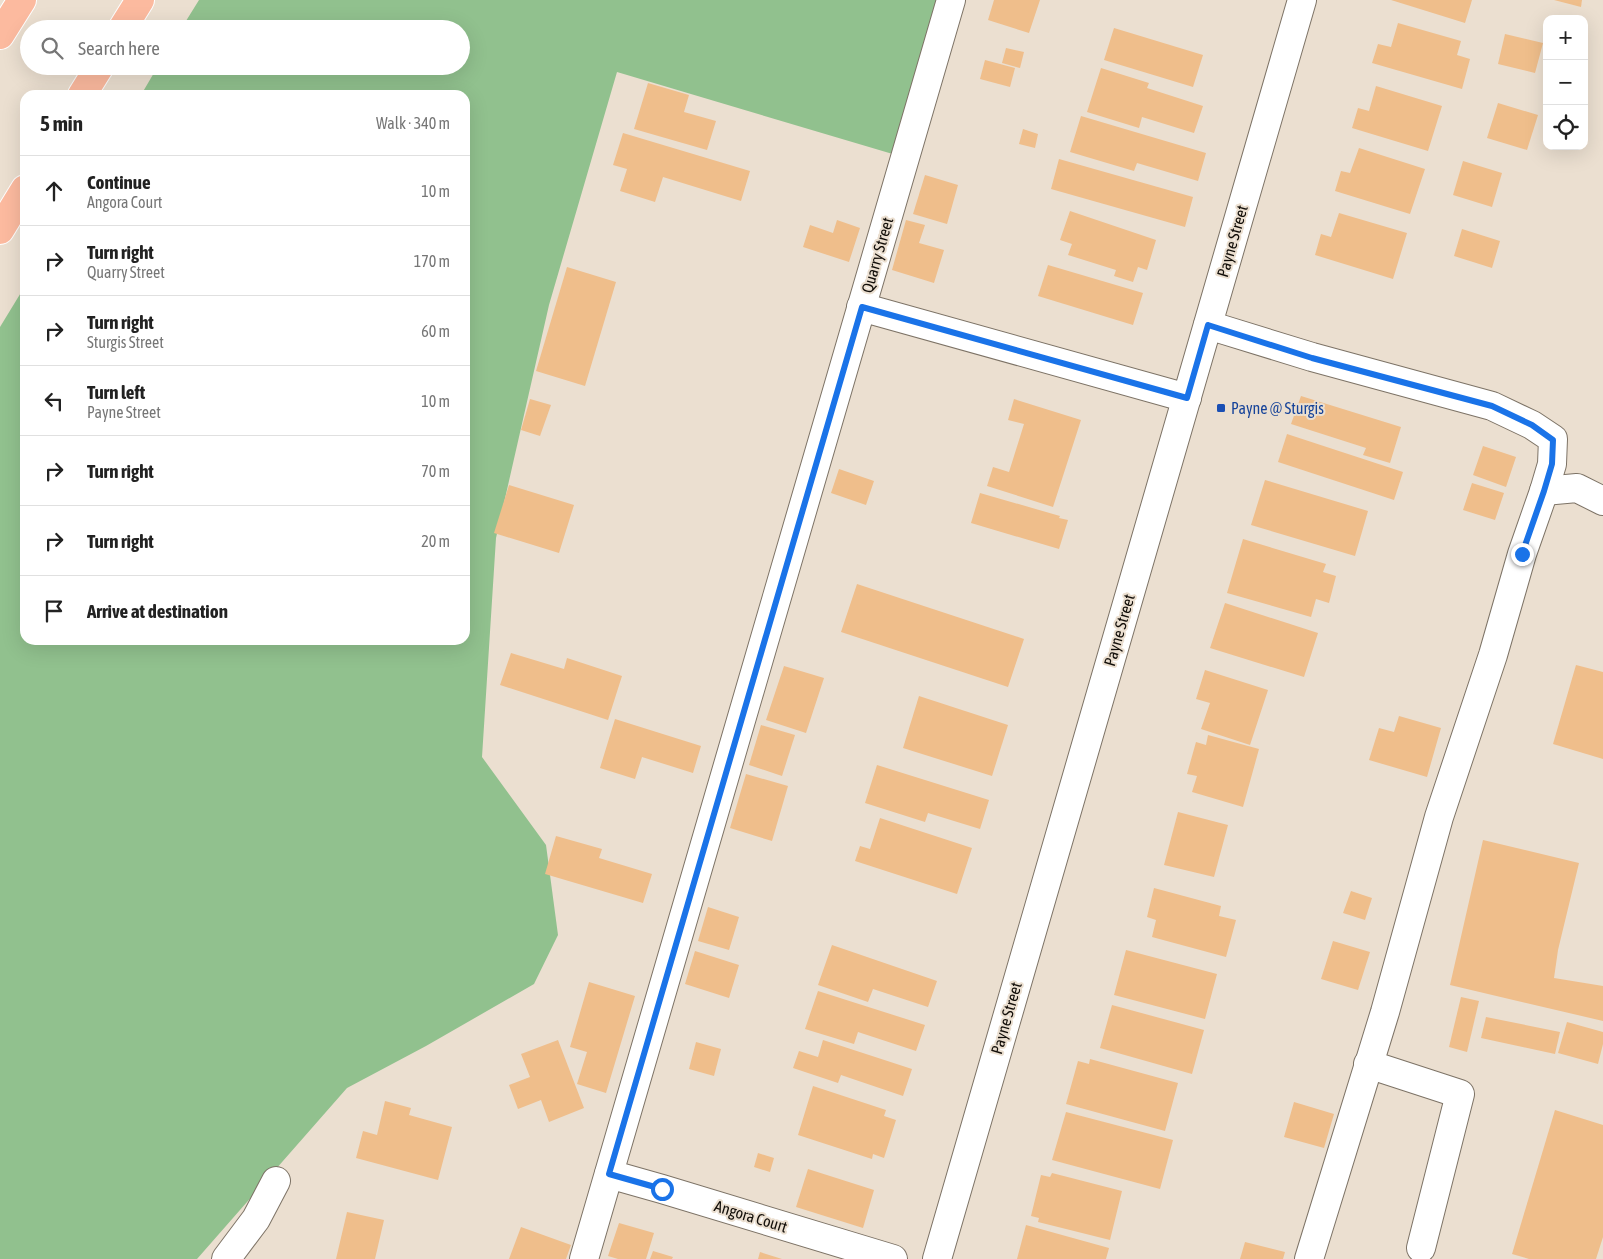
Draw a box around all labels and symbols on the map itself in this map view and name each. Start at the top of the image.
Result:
street label: Payne Street [1213,203,1252,279]
street label: Quarry Street [858,215,897,295]
place label: Payne @ Sturgis [1231,399,1324,418]
marker: Payne @ Sturgis [1215,402,1227,414]
route end [1511,543,1534,566]
street label: Payne Street [1100,592,1139,668]
street label: Payne Street [987,980,1026,1056]
route start [651,1178,674,1201]
street label: Angora Court [712,1196,790,1237]

